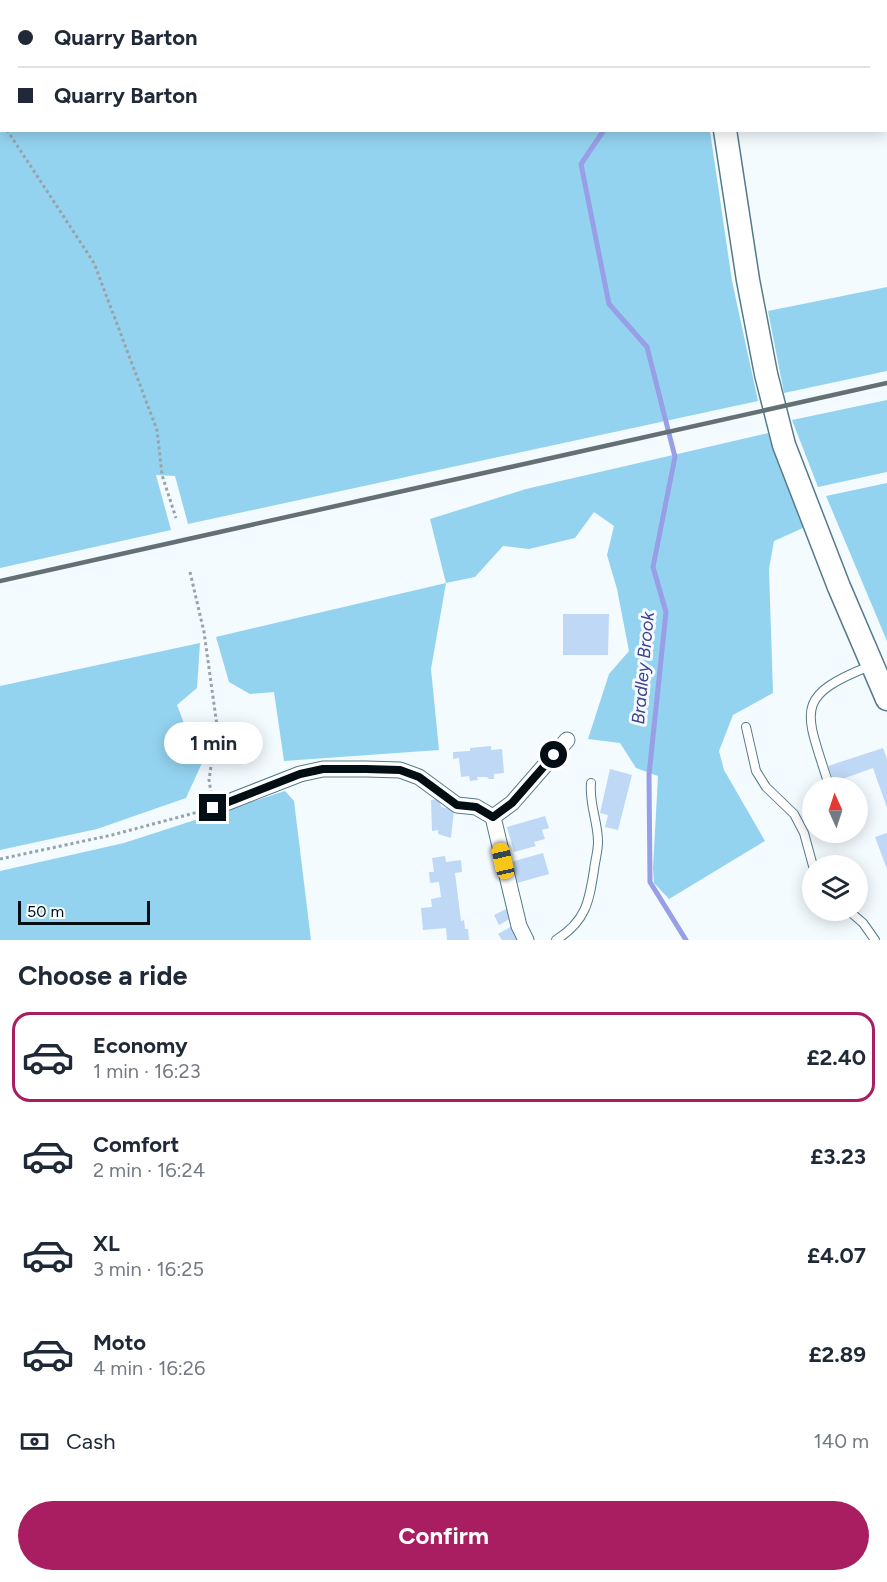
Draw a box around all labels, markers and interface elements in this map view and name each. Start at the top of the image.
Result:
text: Quarry Barton [54,24,198,51]
text: Quarry Barton [54,82,198,109]
water label: Bradley Brook [627,610,659,725]
callout: 1 min [164,721,262,763]
text: 1 min [190,731,237,755]
route start [540,741,567,768]
north arrow [802,777,868,843]
map controls [802,777,868,921]
route end [199,794,226,821]
car [490,841,516,881]
button: layers [802,855,868,921]
scale bar [18,898,150,926]
text: 50 m [27,902,64,921]
text: Choose a ride [18,959,187,992]
icon: car [21,1030,75,1084]
text: Economy [93,1032,188,1059]
text: £2.40 [807,1044,866,1071]
text: 1 min · 16:23 [93,1059,201,1083]
icon: car [21,1129,75,1183]
text: Comfort [93,1131,179,1158]
text: £3.23 [810,1143,866,1170]
text: 2 min · 16:24 [93,1158,205,1182]
icon: car [21,1228,75,1282]
text: XL [93,1230,120,1257]
text: £4.07 [807,1242,866,1269]
text: 3 min · 16:25 [93,1257,204,1281]
icon: car [21,1327,75,1381]
text: Moto [93,1329,146,1356]
text: £2.89 [808,1341,866,1368]
text: 4 min · 16:26 [93,1356,205,1380]
icon: cash [18,1425,51,1458]
text: Cash [66,1428,116,1455]
text: 140 m [814,1429,869,1453]
button: Confirm [18,1501,869,1570]

